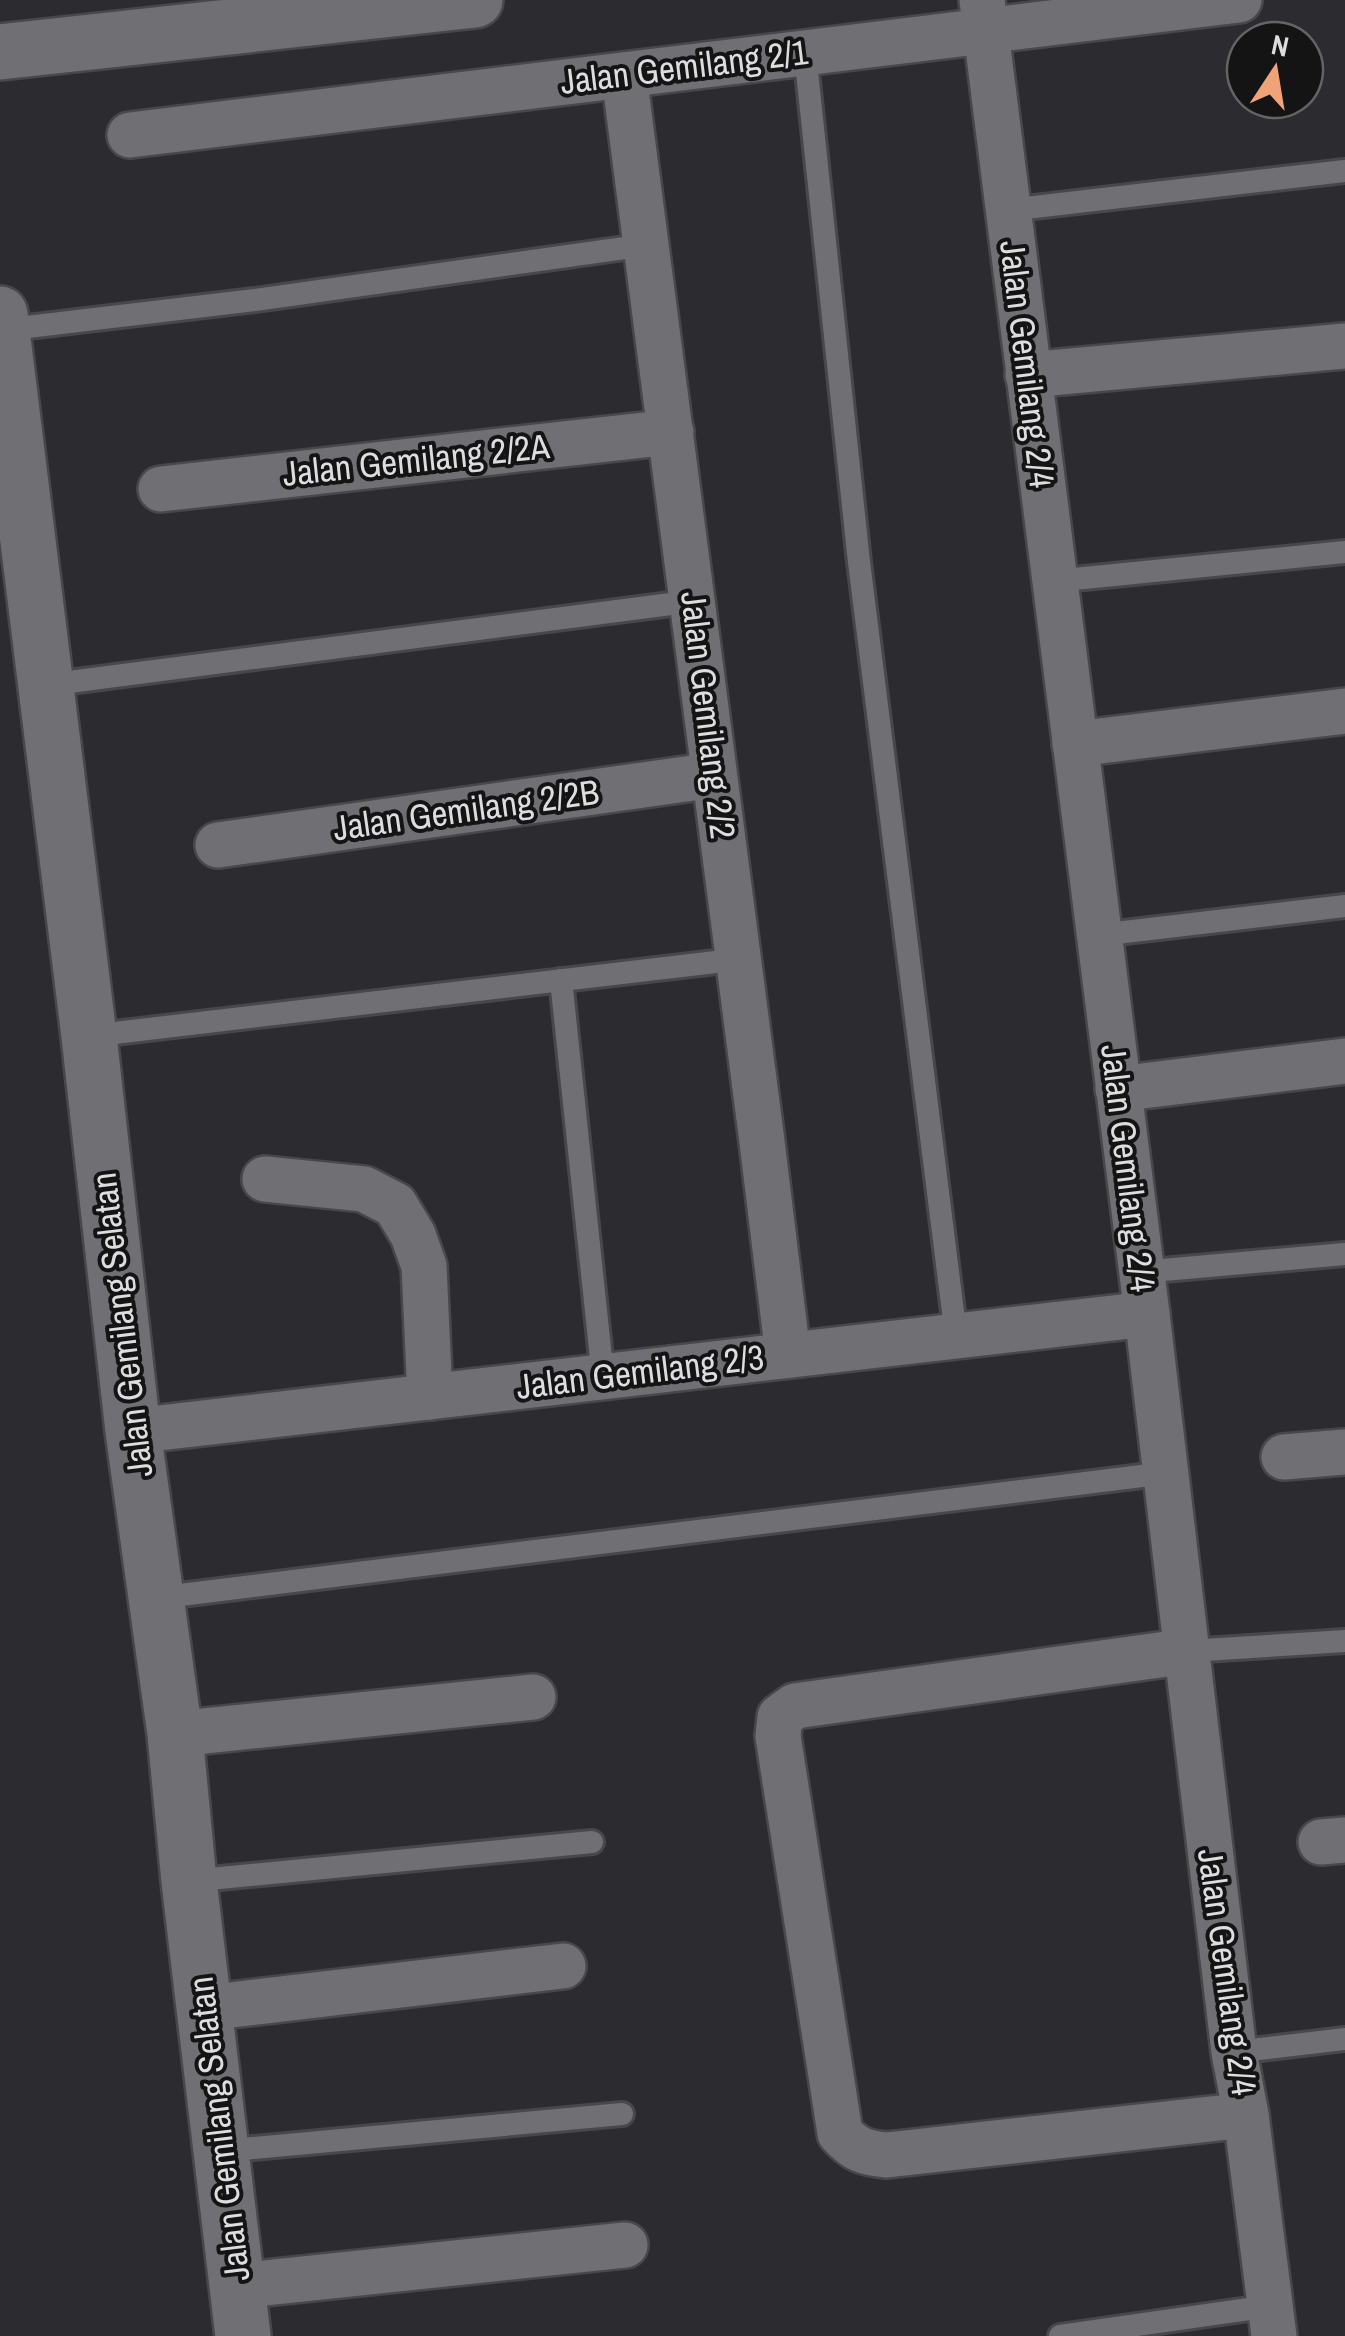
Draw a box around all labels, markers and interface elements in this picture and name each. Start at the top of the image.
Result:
north arrow [1225,20,1325,120]
text: N [1268,25,1292,66]
street label: Jalan Gemilang 2/1 [558,28,810,105]
street label: Jalan Gemilang 2/4 [989,238,1066,490]
street label: Jalan Gemilang 2/2A [280,422,553,497]
street label: Jalan Gemilang 2/2 [670,589,747,841]
street label: Jalan Gemilang 2/2B [330,768,602,851]
street label: Jalan Gemilang 2/4 [1090,1042,1167,1294]
street label: Jalan Gemilang Selatan [80,1170,163,1480]
street label: Jalan Gemilang 2/3 [514,1333,766,1410]
street label: Jalan Gemilang 2/4 [1187,1845,1268,2098]
street label: Jalan Gemilang Selatan [177,1974,260,2284]

